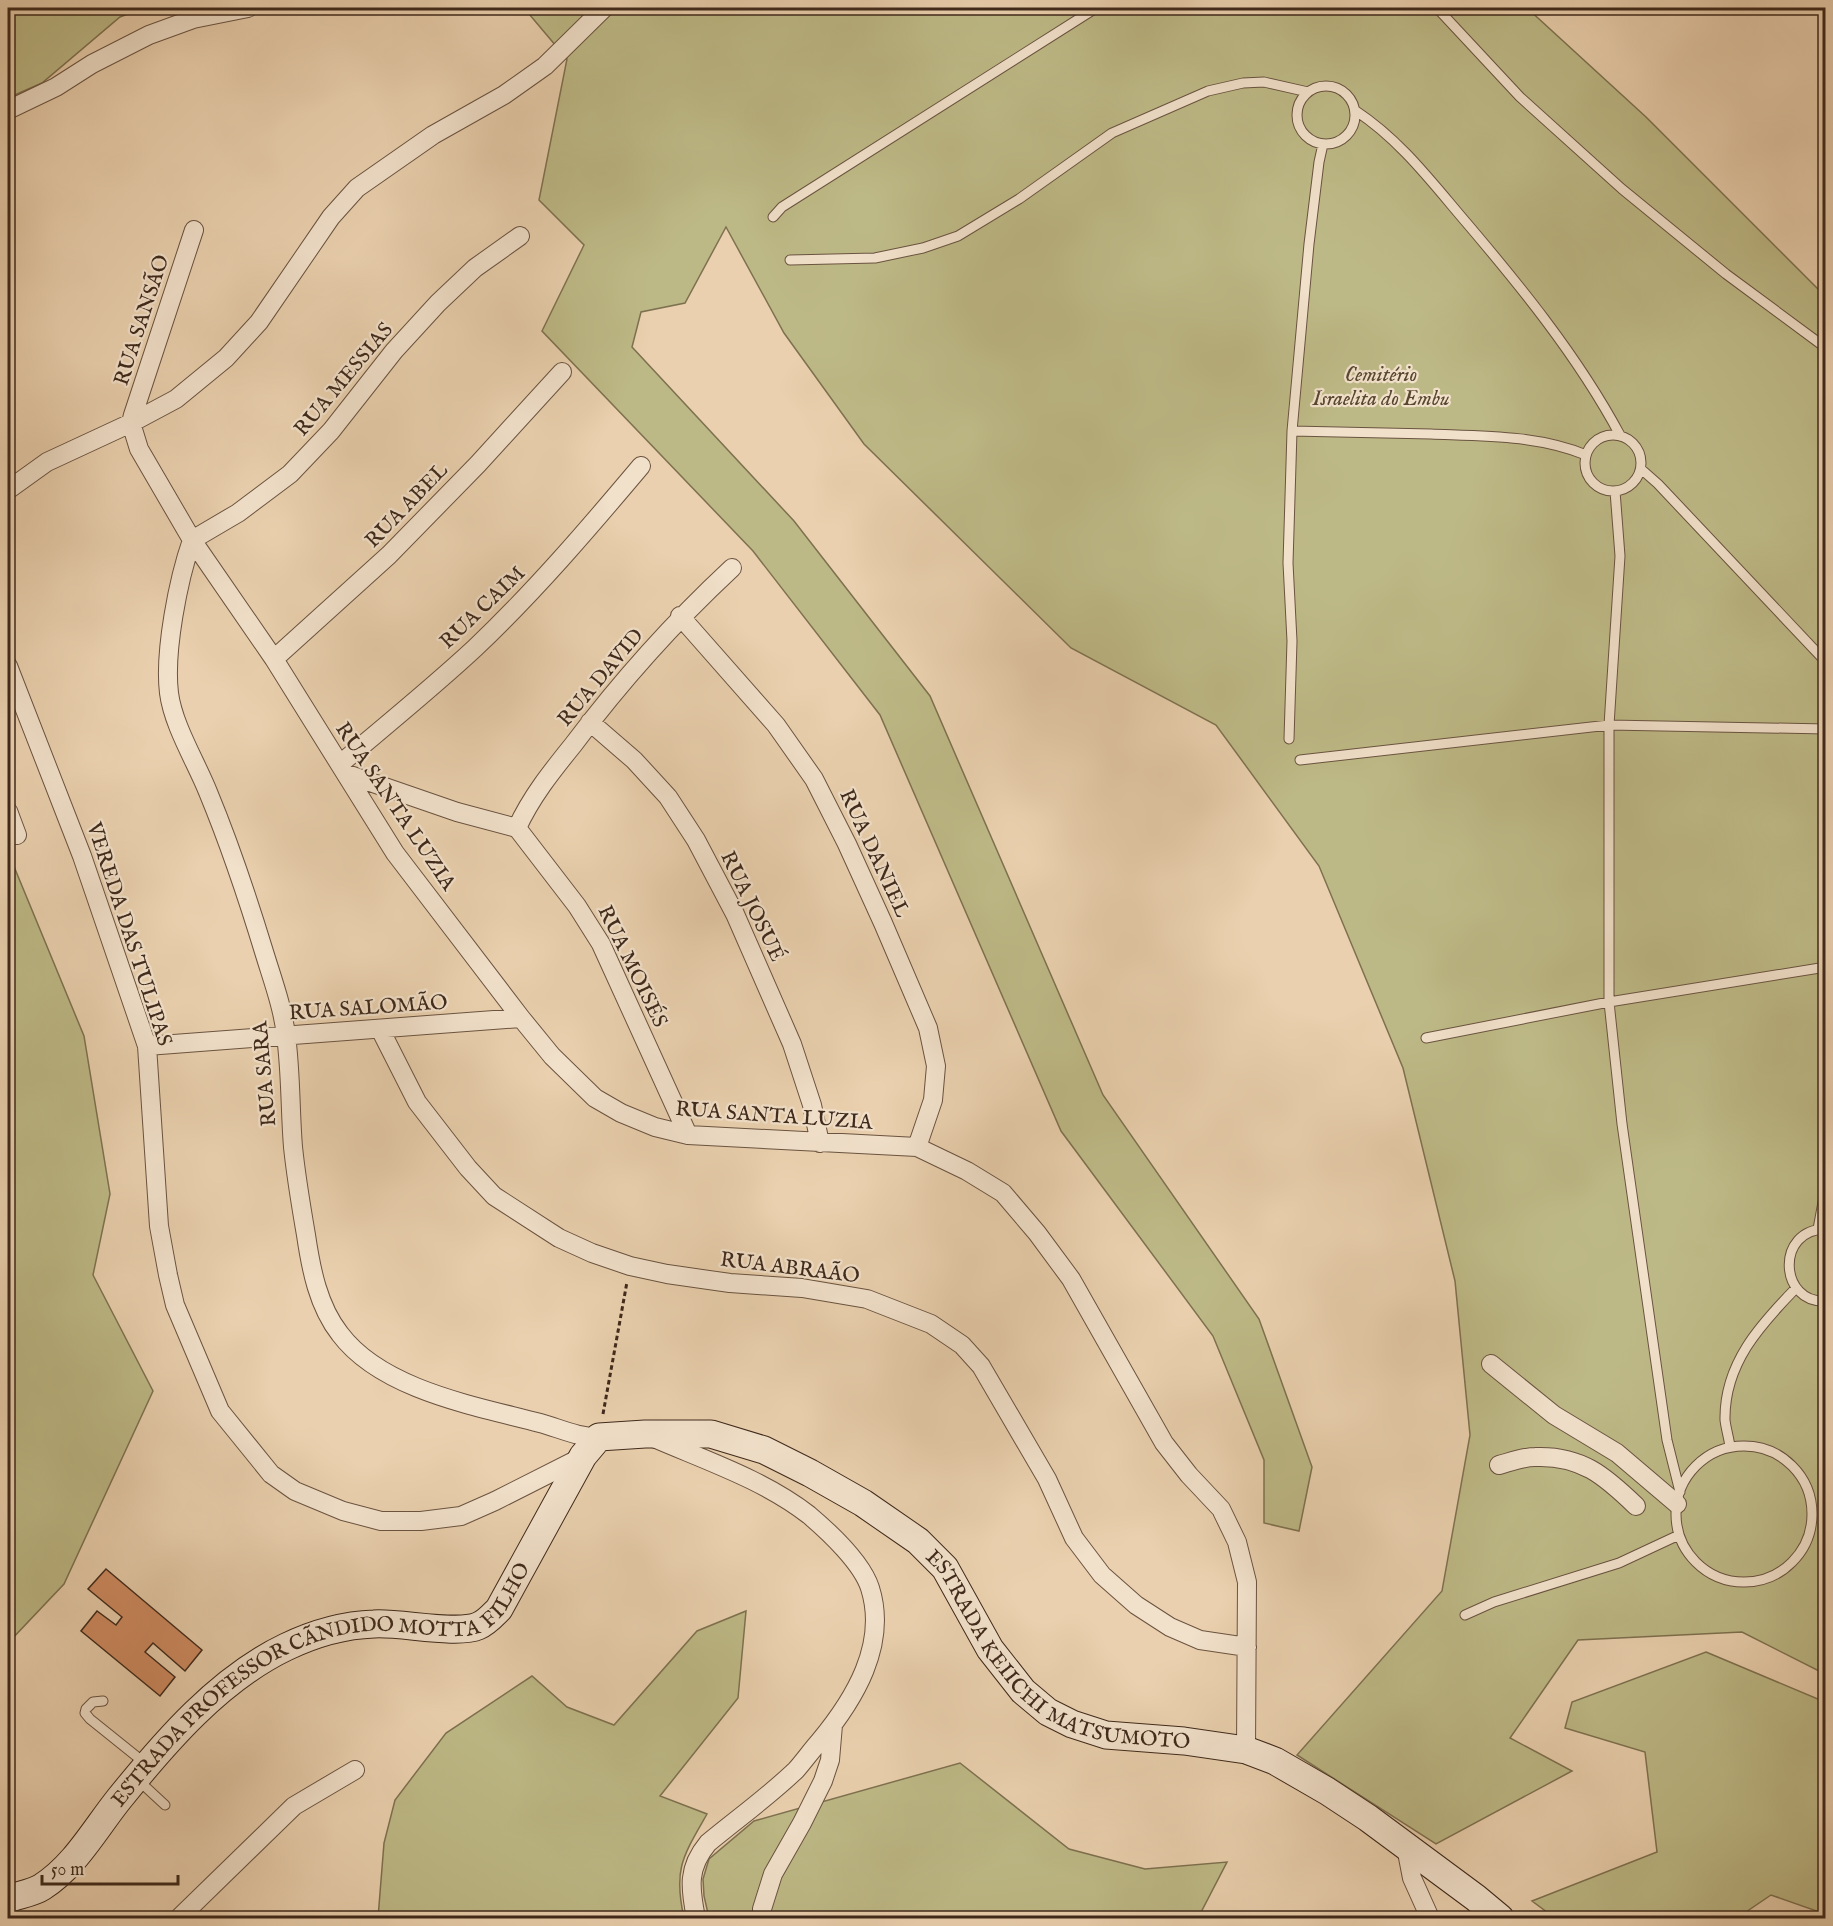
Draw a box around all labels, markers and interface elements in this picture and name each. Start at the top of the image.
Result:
street label: RUA SANSÃO [108,251,176,389]
street label: RUA MESSIAS [289,317,400,443]
park label: Cemitério Israelita do Embu [1311,362,1450,413]
street label: RUA ABEL [360,458,454,554]
street label: RUA CAIM [435,560,532,656]
street label: RUA DAVID [552,623,650,733]
street label: RUA SANTA LUZIA [328,717,462,897]
street label: RUA DANIEL [832,785,915,922]
street label: VEREDA DAS TULIPAS [79,818,178,1050]
street label: RUA JOSUÉ [713,847,791,966]
street label: RUA MOISÉS [590,901,674,1032]
street label: RUA SALOMÃO [288,988,448,1028]
street label: RUA SARA [247,1019,284,1128]
street label: RUA SANTA LUZIA [674,1096,874,1137]
street label: RUA ABRAÃO [719,1246,861,1290]
street label: ESTRADA KEIICHI MATSUMOTO [919,1544,1191,1756]
street label: ESTRADA PROFESSOR CÃNDIDO MOTTA FILHO [106,1558,537,1813]
scale bar [42,1848,178,1886]
text: 50 m [51,1859,84,1882]

